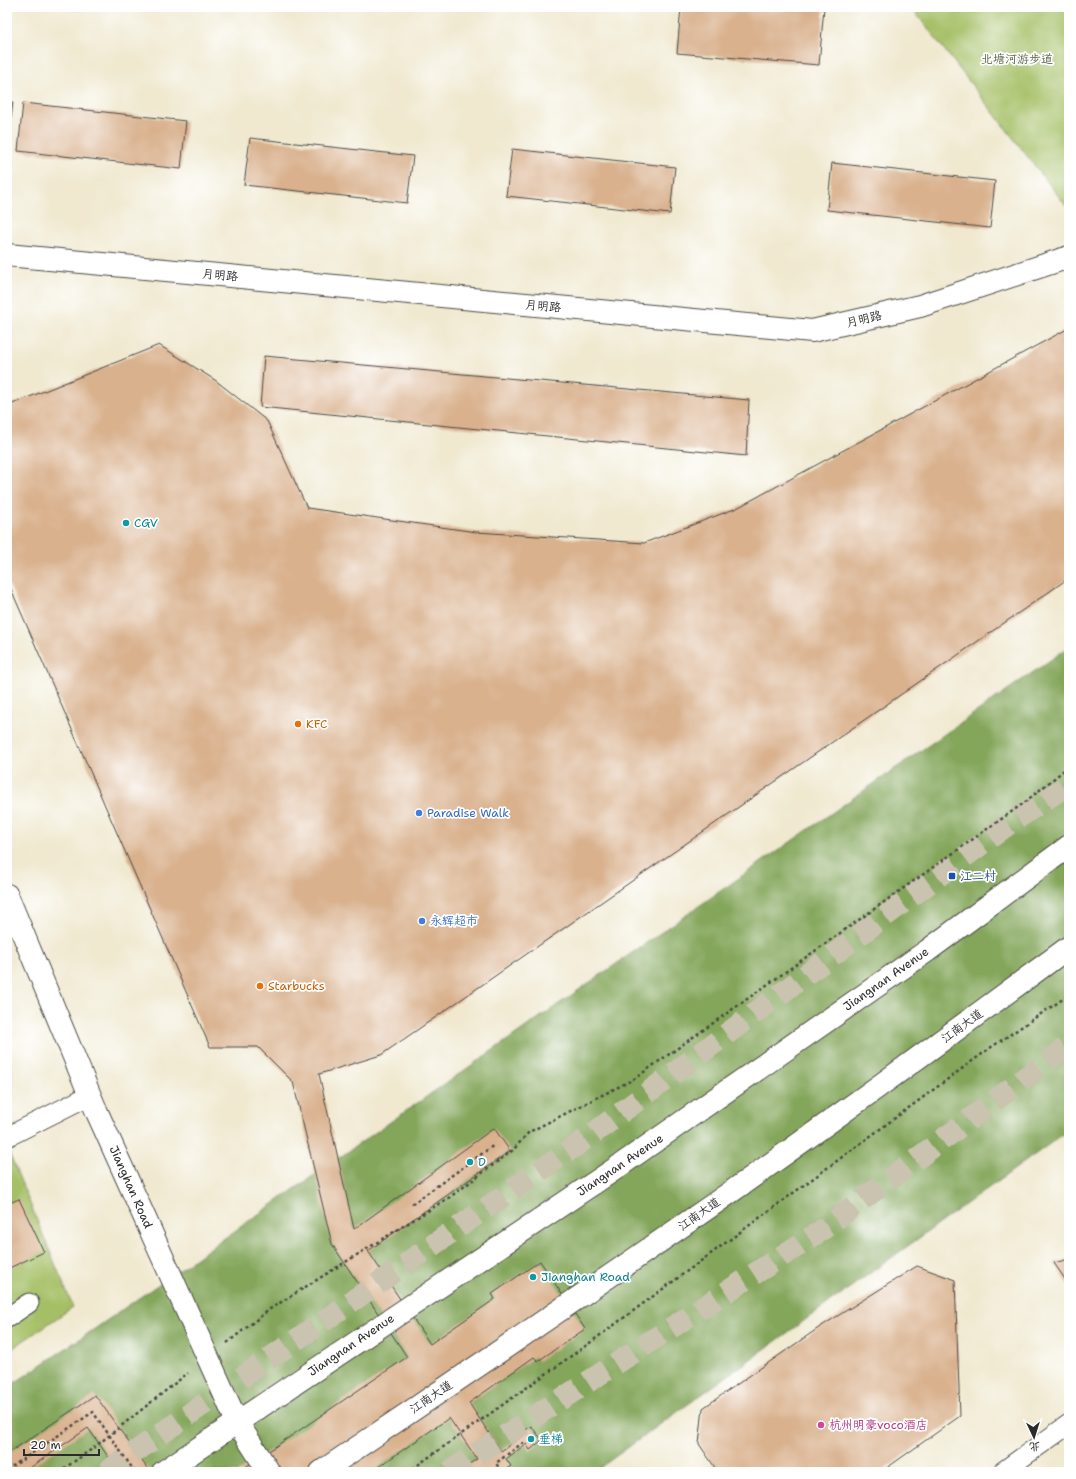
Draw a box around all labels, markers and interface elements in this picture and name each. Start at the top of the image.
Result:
park label: 北塘河游步道 [981,51,1053,67]
street label: 月明路 [201,265,239,285]
street label: 月明路 [524,296,562,316]
street label: 月明路 [845,307,883,331]
place label: CGV [134,515,158,531]
marker: CGV [121,518,131,528]
place label: KFC [306,716,327,732]
marker: KFC [293,719,303,729]
place label: Paradise Walk [427,805,509,821]
marker: Paradise Walk [414,808,424,818]
place label: 江二村 [960,868,996,884]
marker: 江二村 [947,871,957,881]
place label: 永辉超市 [430,913,478,929]
marker: 永辉超市 [417,916,427,926]
street label: Jiangnan Avenue [840,943,932,1015]
place label: Starbucks [268,978,325,994]
marker: Starbucks [255,981,265,991]
street label: 江南大道 [938,1005,986,1047]
street label: Jiangnan Avenue [574,1130,666,1200]
street label: Jianghan Road [106,1143,157,1231]
place label: D [478,1154,486,1170]
marker: D [465,1157,475,1167]
street label: 江南大道 [675,1194,723,1234]
place label: Jianghan Road [541,1269,630,1285]
marker: Jianghan Road [528,1272,538,1282]
street label: Jiangnan Avenue [305,1310,397,1380]
street label: 江南大道 [407,1377,455,1417]
place label: 杭州明豪voco酒店 [829,1417,928,1433]
north arrow [1014,1417,1054,1457]
marker: 杭州明豪voco酒店 [816,1420,826,1430]
scale bar [24,1431,99,1457]
place label: 垂梯 [539,1431,563,1447]
marker: 垂梯 [526,1434,536,1444]
text: 20 m [30,1437,61,1453]
text: 北 [1029,1439,1041,1454]

